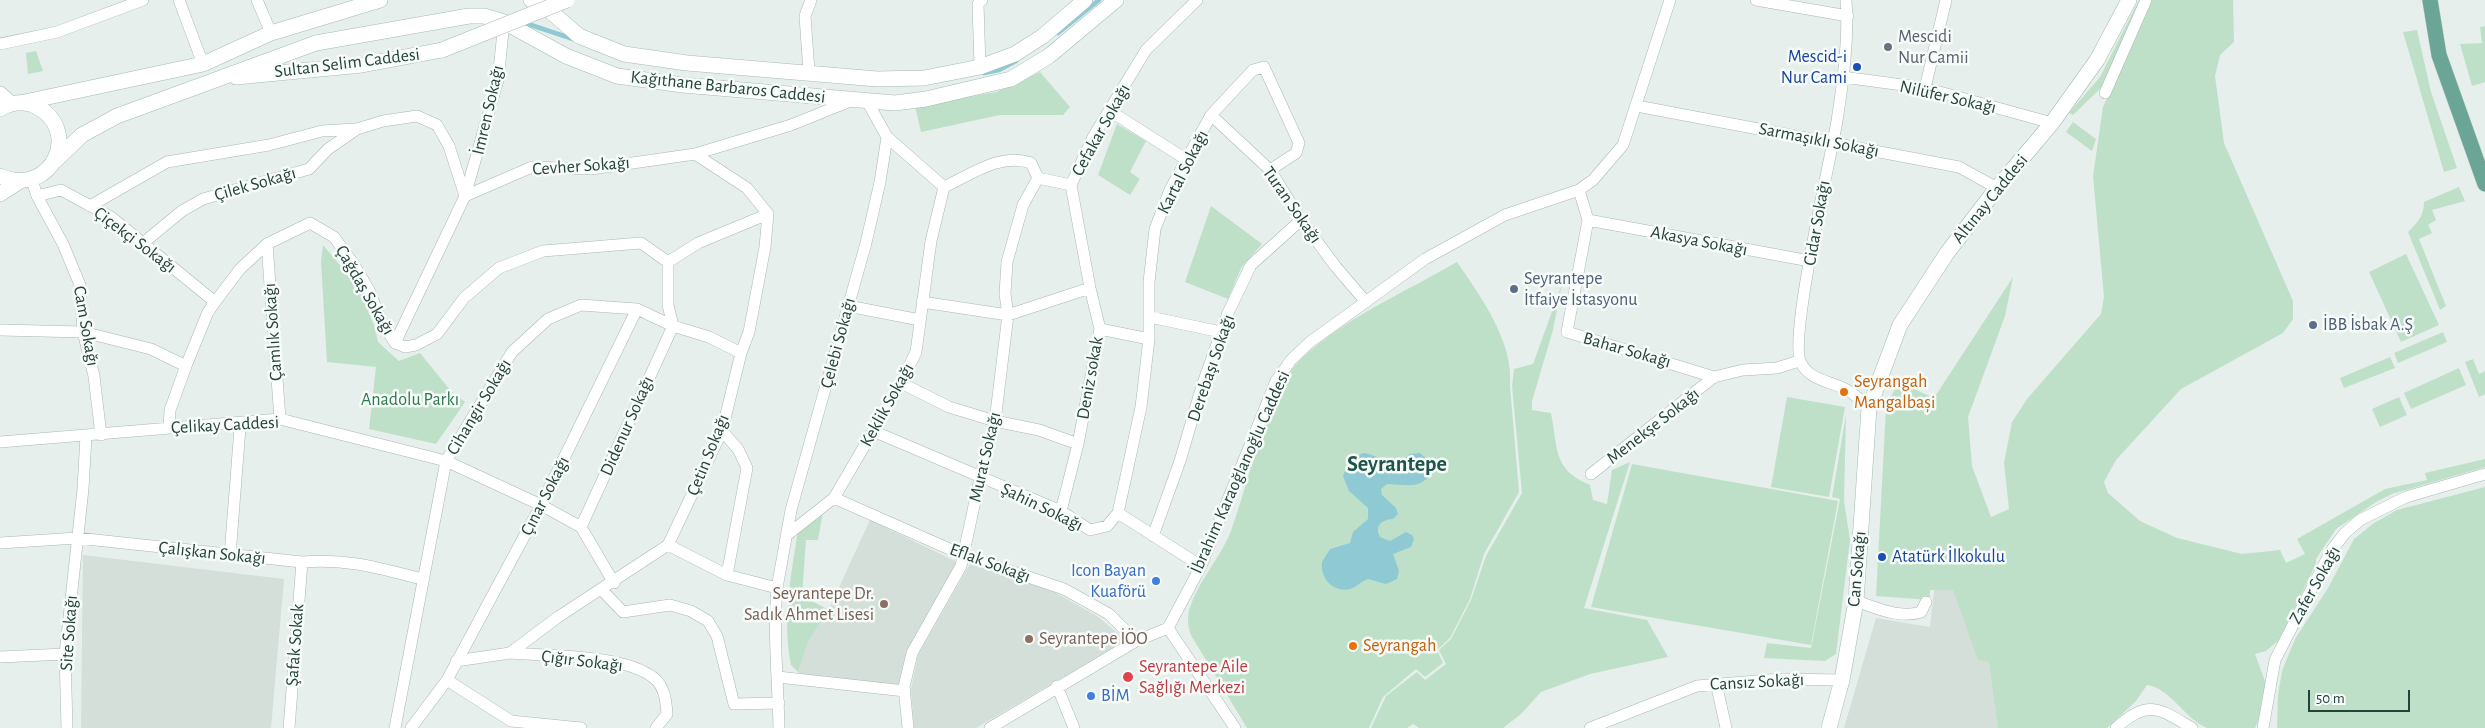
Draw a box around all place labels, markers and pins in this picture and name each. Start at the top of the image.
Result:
place label: Mescidi Nur Camii [1898,26,1969,68]
marker: Mescidi Nur Camii [1882,41,1894,53]
place label: Mescid-i Nur Cami [1781,46,1847,88]
marker: Mescid-i Nur Cami [1851,61,1863,73]
place label: Seyrantepe İtfaiye İstasyonu [1524,268,1637,310]
marker: Seyrantepe İtfaiye İstasyonu [1508,283,1520,295]
place label: İBB İsbak A.Ş [2323,314,2413,336]
marker: İBB İsbak A.Ş [2307,319,2319,331]
place label: Seyrangah Mangalbași [1854,371,1935,414]
marker: Seyrangah Mangalbași [1838,386,1850,398]
place label: Atatürk İlkokulu [1892,546,2005,568]
marker: Atatürk İlkokulu [1876,551,1888,563]
place label: Icon Bayan Kuaförü [1071,560,1146,602]
marker: Icon Bayan Kuaförü [1150,575,1162,587]
place label: Seyrantepe Dr. Sadık Ahmet Lisesi [744,583,874,626]
marker: Seyrantepe Dr. Sadık Ahmet Lisesi [878,598,890,610]
place label: Seyrantepe İÖO [1039,628,1148,650]
marker: Seyrantepe İÖO [1023,633,1035,645]
place label: Seyrangah [1363,635,1436,657]
marker: Seyrangah [1347,640,1359,652]
place label: Seyrantepe Aile Sağlığı Merkezi [1139,656,1248,699]
marker: Seyrantepe Aile Sağlığı Merkezi [1121,670,1135,684]
place label: BİM [1101,685,1130,707]
marker: BİM [1085,690,1097,702]

